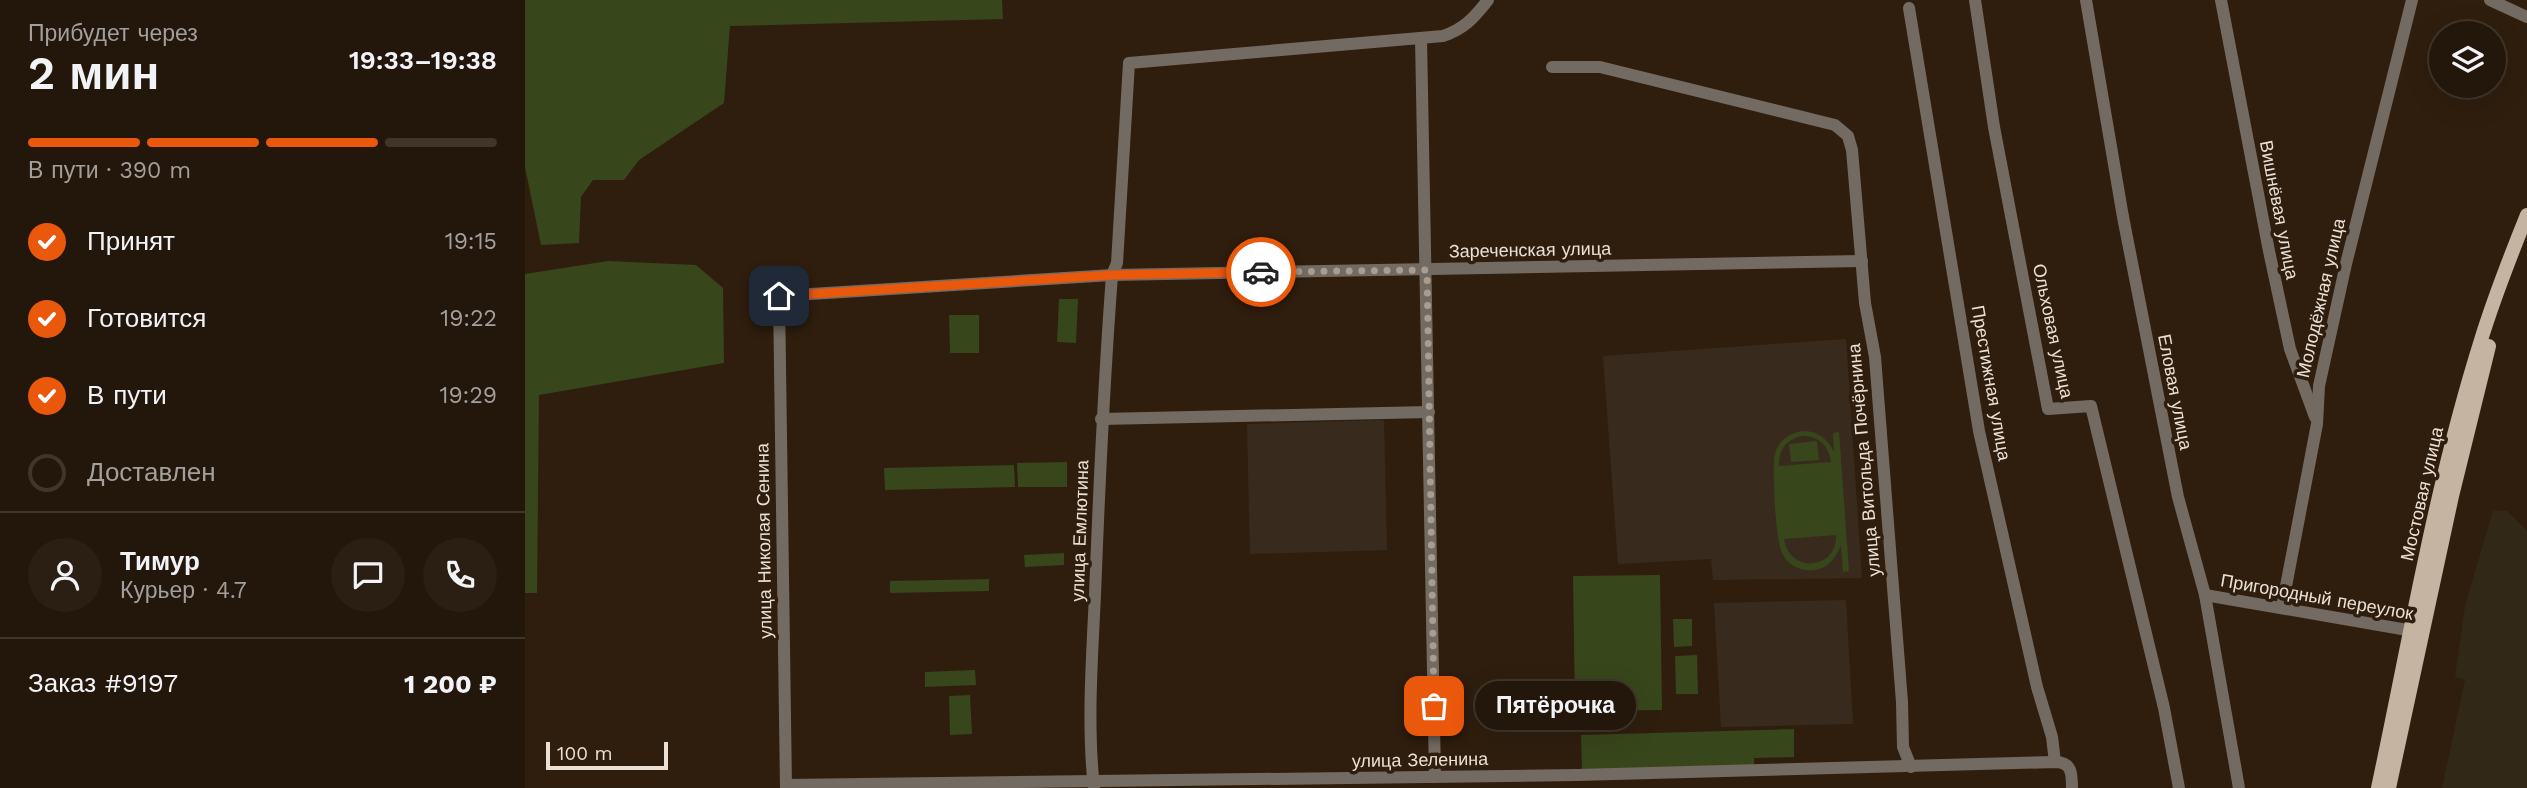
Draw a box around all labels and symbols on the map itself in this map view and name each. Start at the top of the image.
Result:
street label: Вишнёвая улица [2256,139,2303,282]
street label: Молодёжная улица [2292,215,2349,380]
courier [1226,237,1296,307]
street label: Зареченская улица [1449,238,1612,261]
street label: Ольховая улица [2029,262,2078,401]
pin [749,266,809,326]
street label: Престижная улица [1967,303,2016,463]
street label: Еловая улица [2154,332,2197,453]
street label: улица Витольда Почёрнина [1843,342,1884,577]
street label: Мостовая улица [2396,424,2447,563]
street label: улица Николая Сенина [751,442,776,639]
street label: улица Емлютина [1067,459,1093,602]
street label: Пригородный переулок [2219,569,2415,624]
pin [1404,676,1464,736]
callout: Пятёрочка [1476,682,1637,730]
scale bar [546,739,669,771]
street label: улица Зеленина [1352,748,1489,771]

